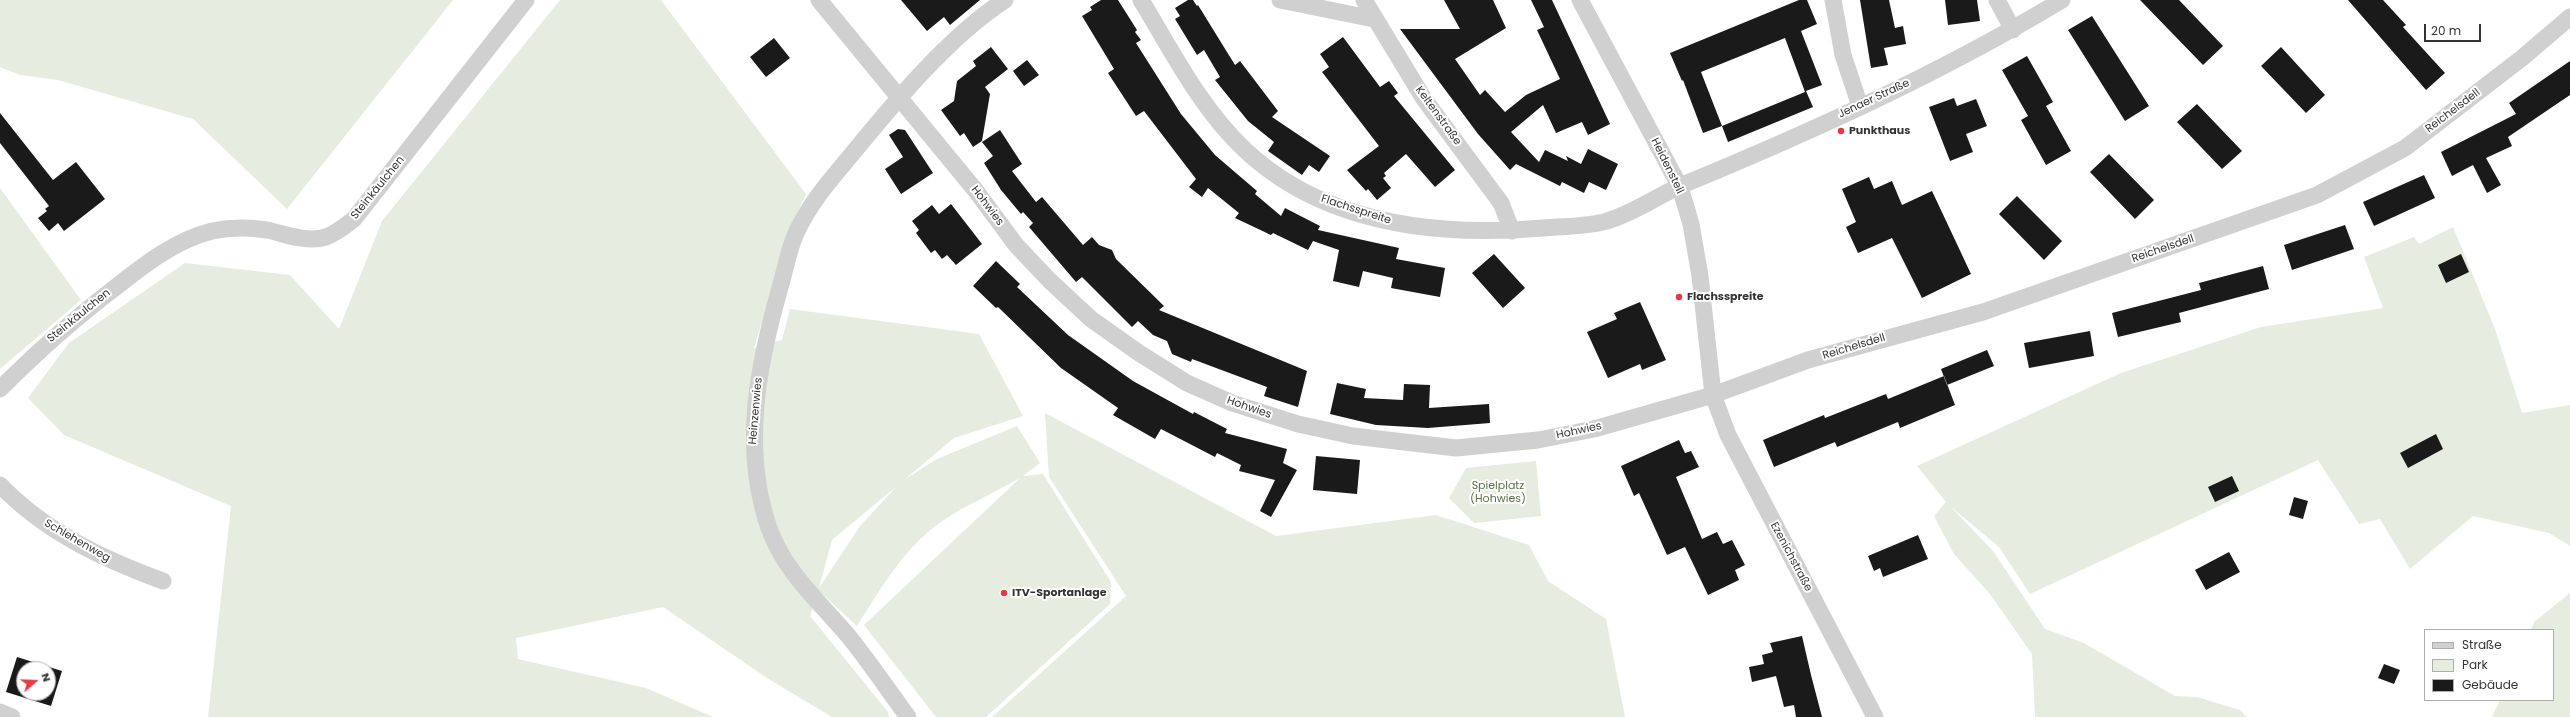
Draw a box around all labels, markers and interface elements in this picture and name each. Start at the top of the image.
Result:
scale bar [2426,16,2483,42]
text: 20 m [2431,22,2461,39]
street label: Jenaer Straße [1836,77,1912,121]
street label: Keltenstraße [1412,84,1464,148]
street label: Reichelsdell [2423,86,2483,136]
place label: Punkthaus [1849,124,1910,138]
marker: Punkthaus [1836,126,1846,136]
street label: Heidensteil [1648,136,1686,196]
street label: Steinkäulchen [349,154,407,222]
street label: Hohwies [968,184,1006,228]
street label: Flachsspreite [1319,192,1393,228]
street label: Reichelsdell [2130,232,2196,266]
street label: Steinkäulchen [45,287,113,345]
place label: Flachsspreite [1687,290,1764,304]
marker: Flachsspreite [1674,292,1684,302]
street label: Reichelsdell [1821,331,1887,363]
street label: Heinzenwies [746,377,766,445]
street label: Hohwies [1225,394,1273,422]
street label: Hohwies [1555,420,1603,442]
park label: Spielplatz (Hohwies) [1470,479,1526,505]
street label: Schlehenweg [42,517,112,565]
street label: Ezenichstraße [1767,520,1815,594]
place label: ITV-Sportanlage [1012,586,1106,600]
marker: ITV-Sportanlage [999,588,1009,598]
legend [2424,629,2554,701]
text: Straße [2462,636,2502,653]
text: Park [2462,656,2488,673]
north arrow [16,661,56,701]
text: N [37,671,55,684]
text: Gebäude [2462,676,2518,693]

